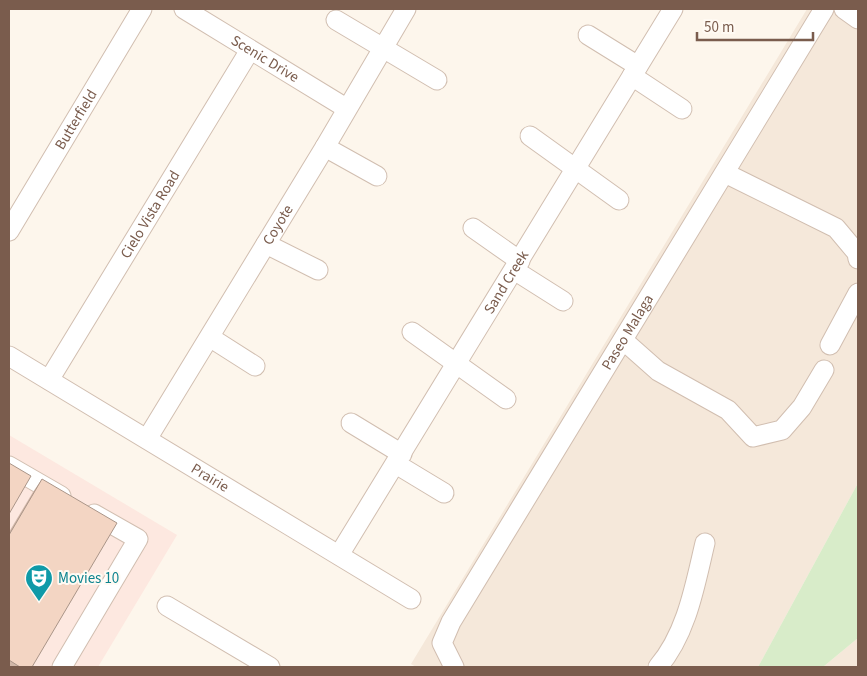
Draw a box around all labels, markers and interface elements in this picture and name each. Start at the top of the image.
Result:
scale bar [697,10,813,42]
text: 50 m [704,17,734,38]
street label: Scenic Drive [227,30,303,88]
street label: Butterfield [50,86,102,154]
street label: Cielo Vista Road [115,167,185,263]
street label: Coyote [258,201,298,249]
street label: Sand Creek [479,246,534,318]
street label: Paseo Malaga [597,291,659,374]
street label: Prairie [187,458,233,498]
theatre icon: Movies 10 [24,563,54,602]
place label: Movies 10 [58,568,119,589]

